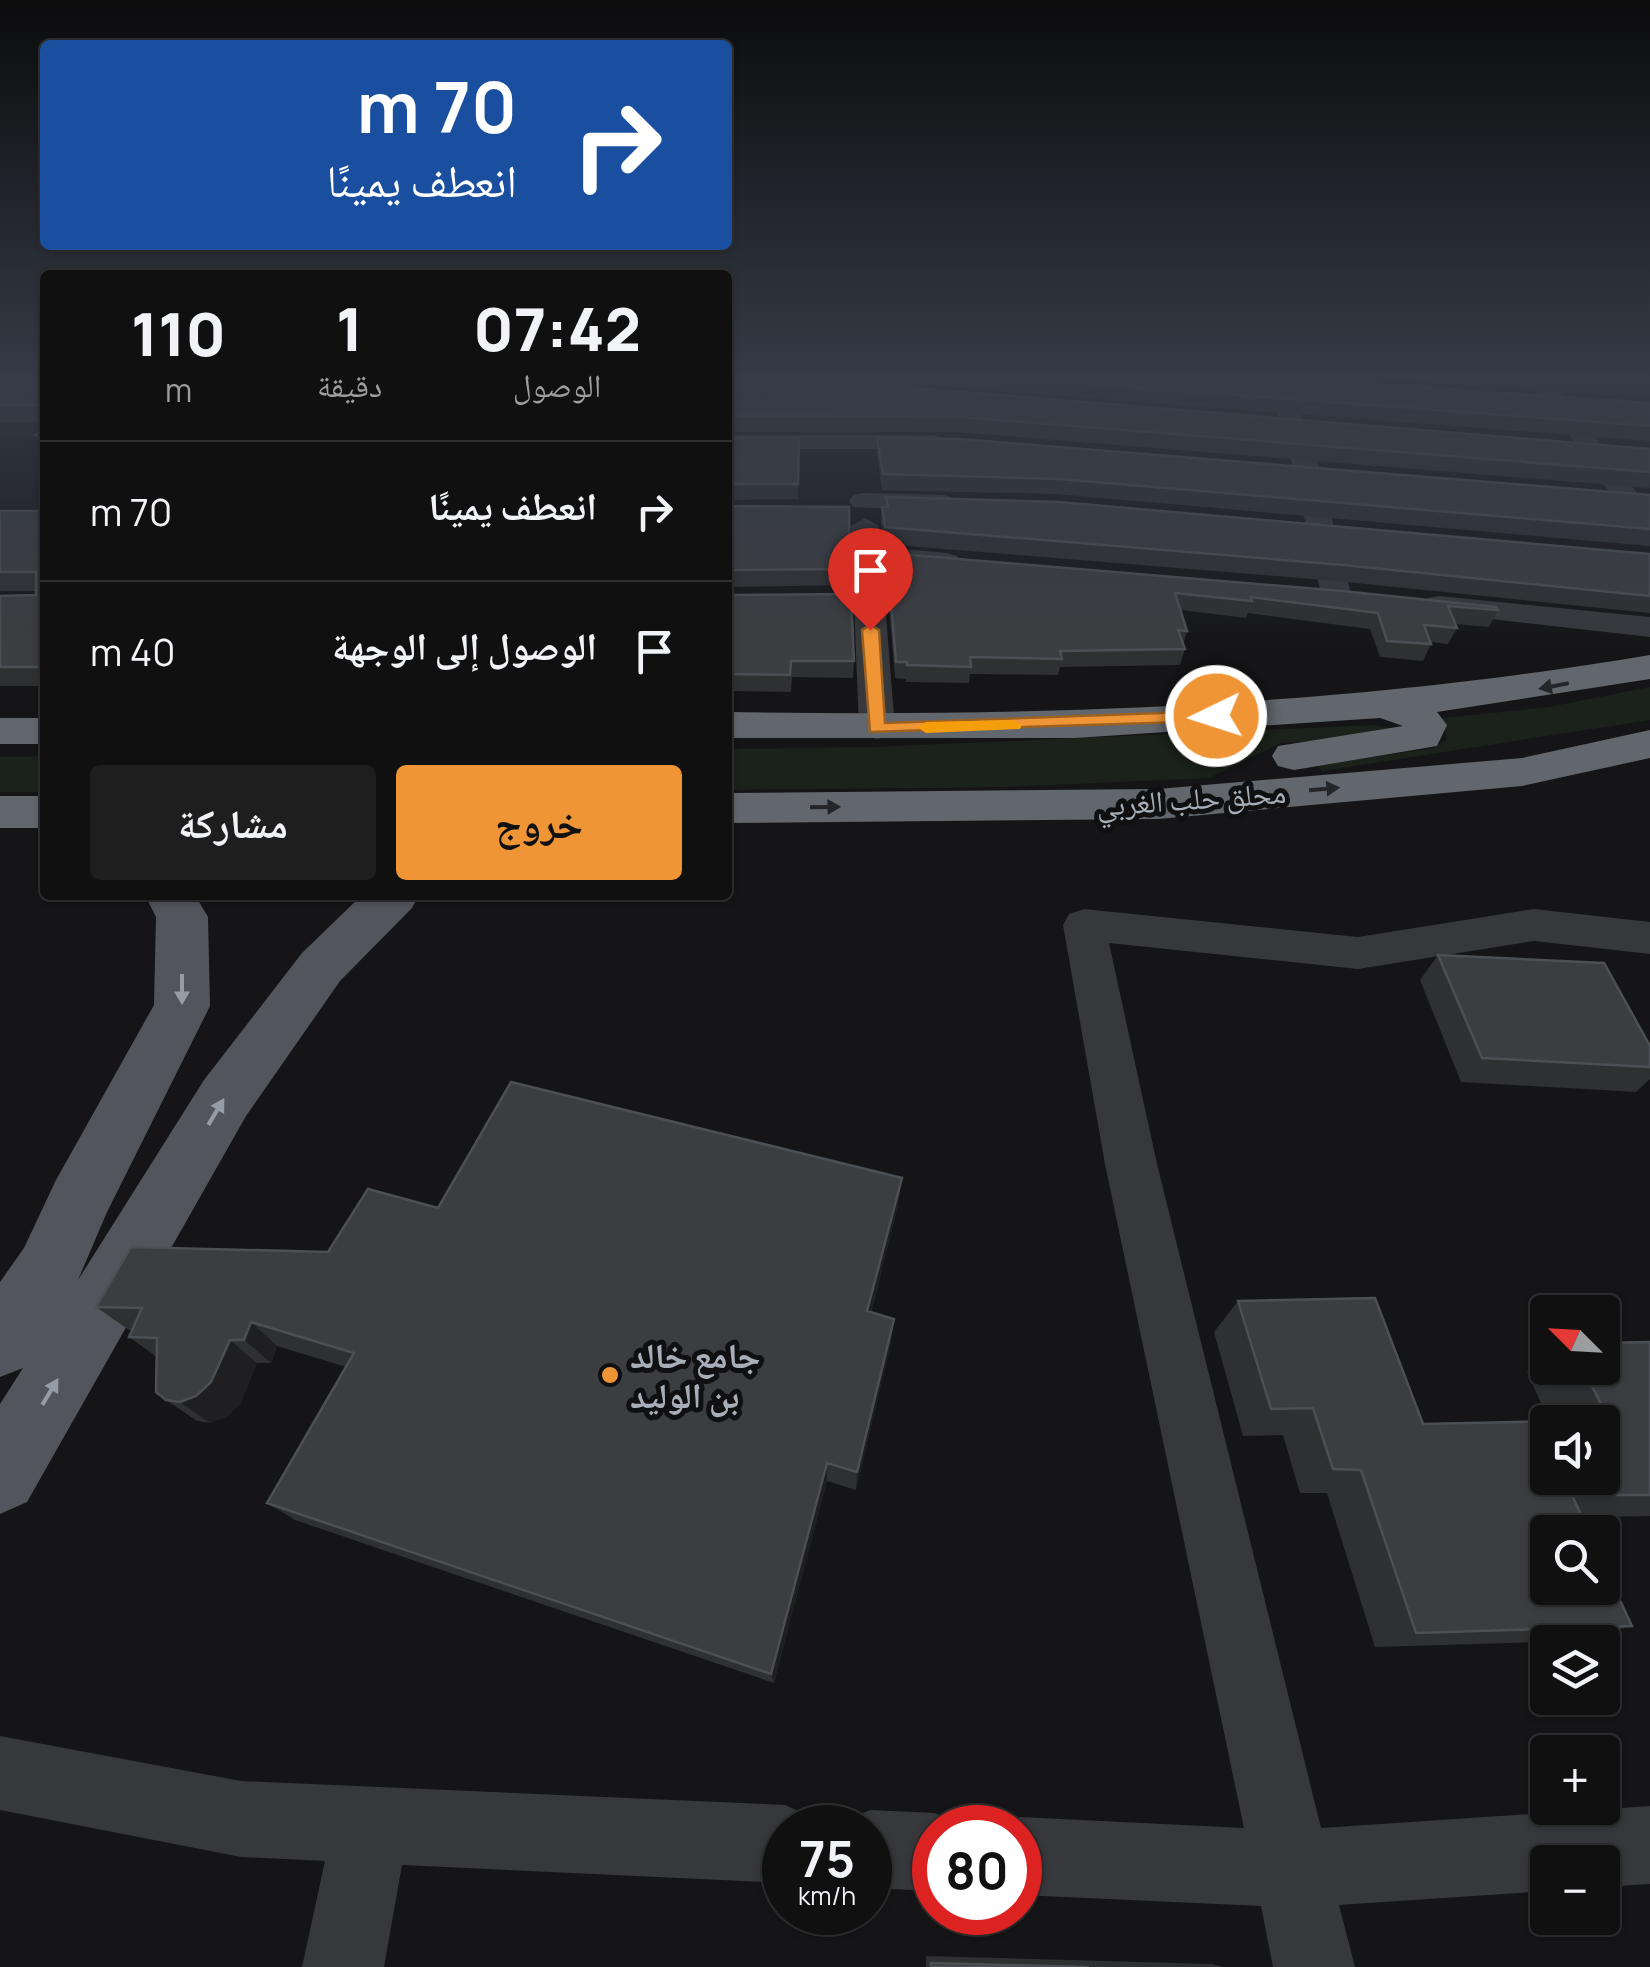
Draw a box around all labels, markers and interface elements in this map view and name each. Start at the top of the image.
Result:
text: 70 m [357,58,517,154]
icon: right [552,80,682,210]
text: انعطف يمينًا [326,149,517,211]
text: 1 [336,287,363,369]
text: 07:42 [473,287,641,369]
text: 110 [131,292,226,374]
text: دقيقة [317,363,382,407]
text: الوصول [513,363,601,407]
text: m [165,368,192,412]
text: انعطف يمينًا [428,479,597,531]
icon: right [627,484,682,539]
text: 70 m [90,485,172,537]
pin [828,528,913,631]
icon: arrive [843,543,898,598]
text: الوصول إلى الوجهة [332,619,597,671]
icon: arrive [627,624,682,679]
text: 40 m [90,625,175,677]
position arrow [1164,664,1268,768]
one-way arrow [1538,678,1569,694]
button: مشاركة [90,765,376,880]
button: خروج [396,765,682,880]
street label: محلق حلب الغربي [1095,771,1288,830]
one-way arrow [1309,781,1341,797]
one-way arrow [809,799,841,815]
one-way arrow [174,974,190,1006]
one-way arrow [207,1098,224,1126]
north arrow [1530,1295,1620,1385]
map controls [1530,1295,1620,1935]
place label: جامع خالد بن الوليد [630,1331,760,1419]
marker: جامع خالد بن الوليد [599,1364,621,1386]
one-way arrow [41,1377,58,1406]
button: sound [1530,1405,1620,1495]
button: search [1530,1515,1620,1605]
button: layers [1530,1625,1620,1715]
button: + [1530,1735,1620,1825]
speed limit sign: 80 [912,1805,1042,1935]
text: 75 [799,1824,855,1892]
button: − [1530,1845,1620,1935]
text: km/h [798,1878,856,1913]

